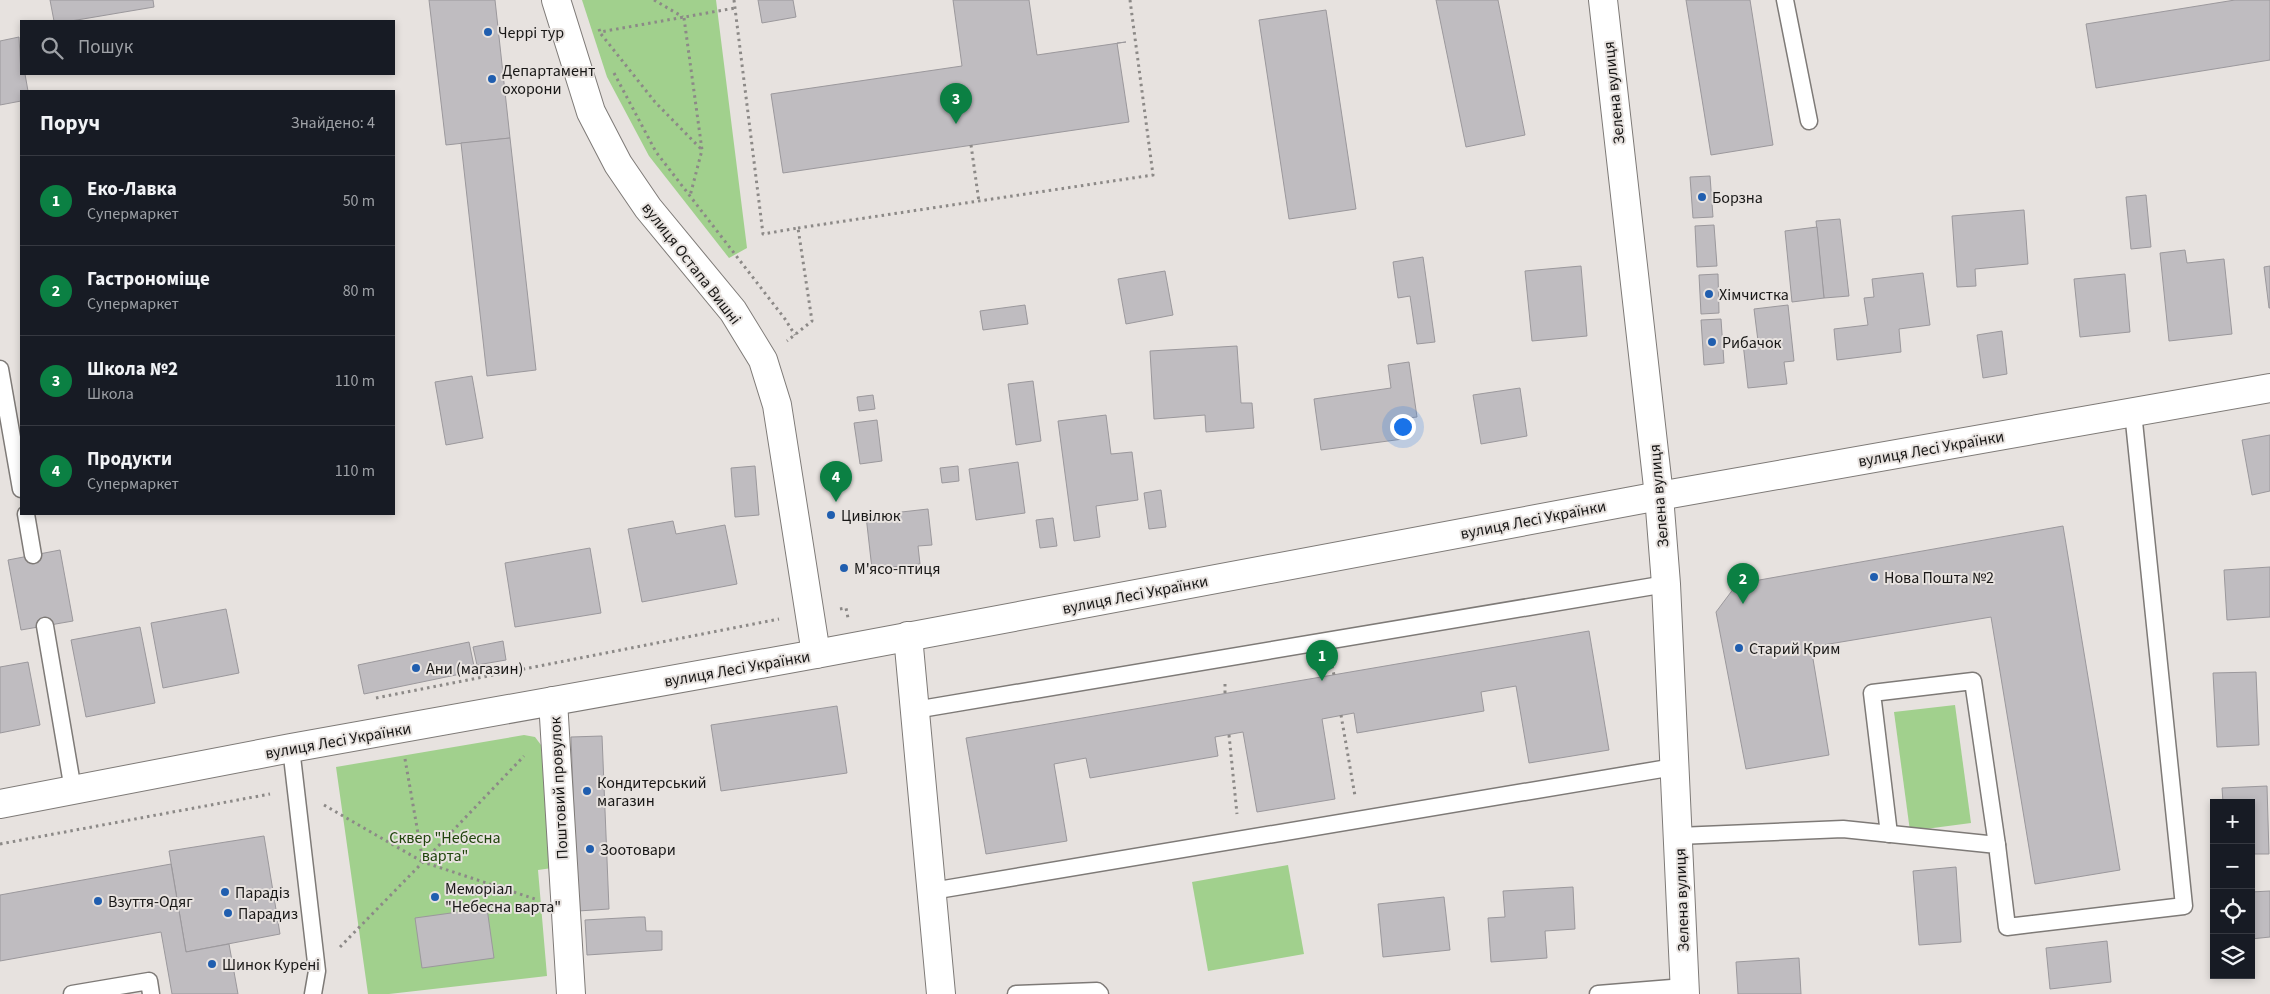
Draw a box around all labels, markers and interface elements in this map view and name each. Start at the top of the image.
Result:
search box [20,20,395,75]
place label: Черрі тур [498,22,564,44]
marker: Черрі тур [482,26,494,38]
icon: search [38,34,66,62]
text: Пошук [78,34,133,61]
street label: Зелена вулиця [1598,40,1630,146]
place label: Департамент охорони [502,60,595,100]
marker: Департамент охорони [486,73,498,85]
pin: 3 [940,83,972,124]
text: Поруч [40,108,100,138]
text: Знайдено: 4 [291,112,375,134]
text: Еко-Лавка [87,176,177,203]
place label: Борзна [1712,187,1763,209]
text: 1 [52,190,60,212]
text: 50 m [343,190,375,212]
marker: Борзна [1696,191,1708,203]
street label: вулиця Остапа Вишні [636,198,746,329]
text: Супермаркет [87,203,179,225]
text: Гастрономіще [87,266,210,293]
text: 2 [52,280,60,302]
text: 80 m [343,280,375,302]
place label: Хімчистка [1719,284,1789,306]
marker: Хімчистка [1703,288,1715,300]
text: Супермаркет [87,293,179,315]
place label: Рибачок [1722,332,1782,354]
marker: Рибачок [1706,336,1718,348]
text: Школа №2 [87,356,178,383]
text: 3 [52,370,60,392]
text: 110 m [335,370,375,392]
text: Школа [87,383,134,405]
your location [1390,414,1416,440]
street label: вулиця Лесі Українки [1856,425,2006,473]
street label: Зелена вулиця [1644,443,1674,548]
text: Продукти [87,446,172,473]
text: 4 [52,460,60,482]
text: 110 m [335,460,375,482]
pin: 4 [820,461,852,502]
text: Супермаркет [87,473,179,495]
street label: вулиця Лесі Українки [1458,495,1608,545]
place label: Цивілюк [841,505,901,527]
marker: Цивілюк [825,509,837,521]
place label: М'ясо-птиця [854,558,940,580]
marker: М'ясо-птиця [838,562,850,574]
pin: 2 [1727,563,1759,604]
place label: Нова Пошта №2 [1884,567,1994,589]
street label: вулиця Лесі Українки [1060,570,1210,620]
marker: Нова Пошта №2 [1868,571,1880,583]
place label: Старий Крим [1749,638,1840,660]
pin: 1 [1306,640,1338,681]
marker: Старий Крим [1733,642,1745,654]
street label: вулиця Лесі Українки [662,645,812,693]
place label: Ани (магазин) [426,658,523,680]
marker: Ани (магазин) [410,662,422,674]
street label: Поштовий провулок [544,716,574,860]
street label: вулиця Лесі Українки [263,717,413,765]
place label: Кондитерський магазин [597,772,707,812]
marker: Кондитерський магазин [581,785,593,797]
map controls [2210,799,2255,979]
button: + [2210,799,2255,844]
park label: Сквер "Небесна варта" [389,827,501,867]
place label: Зоотовари [600,839,676,861]
marker: Зоотовари [584,843,596,855]
button: − [2210,844,2255,889]
street label: Зелена вулиця [1669,848,1695,952]
place label: Меморіал "Небесна варта" [445,878,561,918]
place label: Парадіз [235,882,290,904]
marker: Парадіз [219,886,231,898]
button: locate [2210,889,2255,934]
place label: Взуття-Одяг [108,891,193,913]
marker: Меморіал "Небесна варта" [429,891,441,903]
marker: Взуття-Одяг [92,895,104,907]
place label: Парадиз [238,903,298,925]
marker: Парадиз [222,907,234,919]
button: layers [2210,934,2255,979]
place label: Шинок Курені [222,954,320,976]
marker: Шинок Курені [206,958,218,970]

